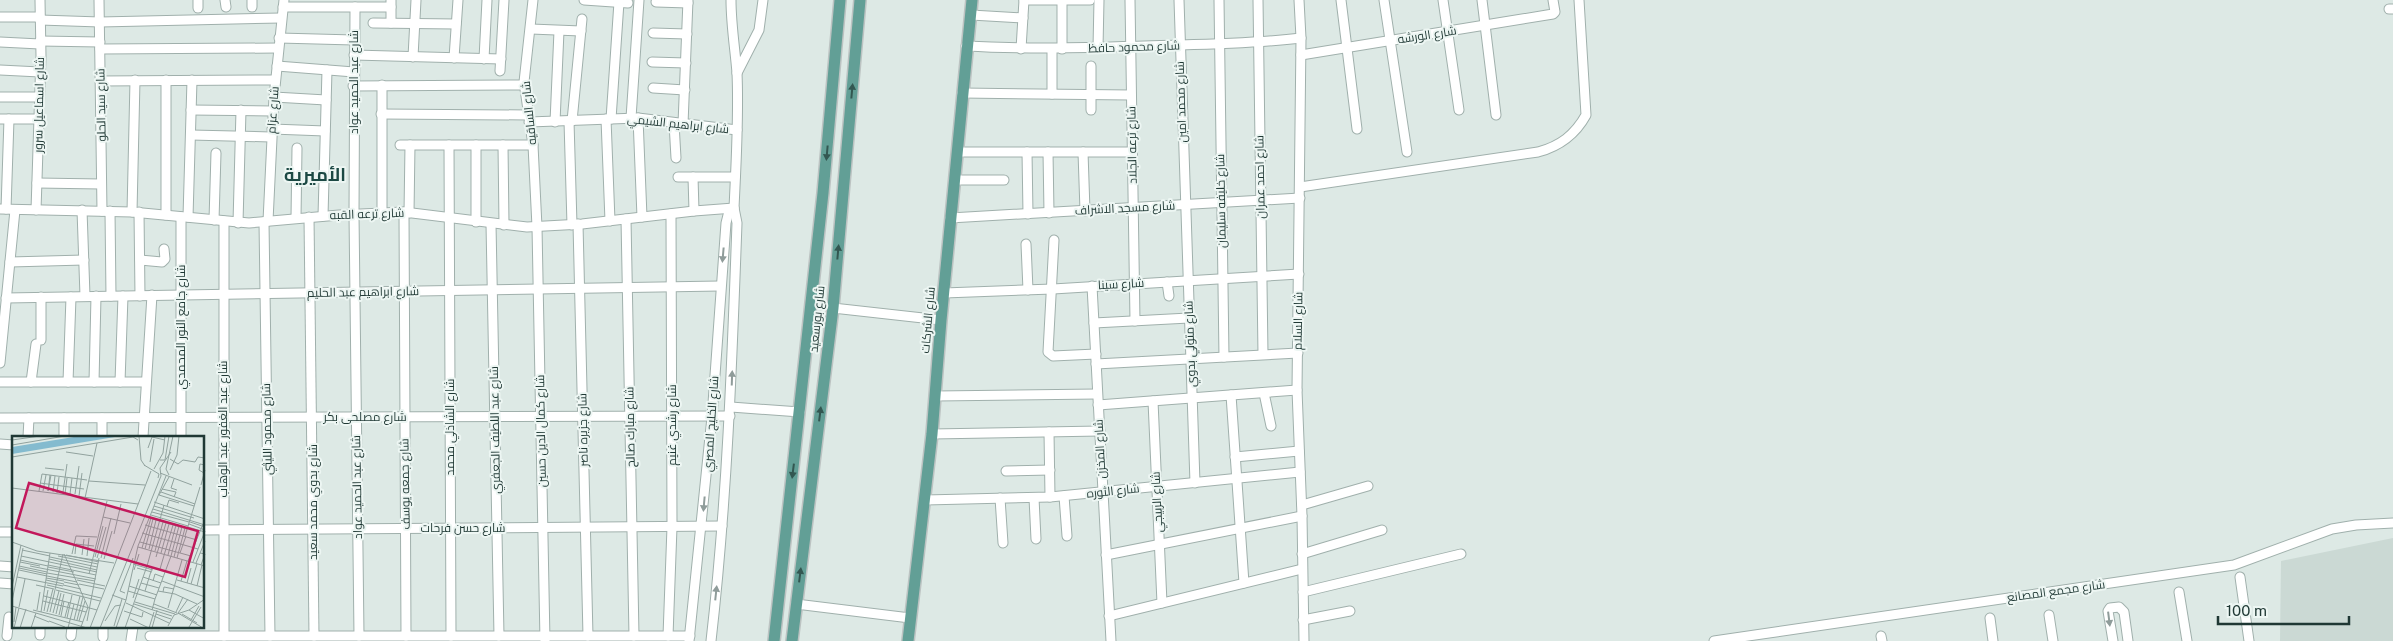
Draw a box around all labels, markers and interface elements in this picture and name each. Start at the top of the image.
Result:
street label: شارع الورشه [1396,23,1458,48]
street label: شارع عبد الحميد عواد [347,30,362,134]
street label: شارع محمود حافظ [1088,38,1180,57]
street label: شارع اسماعيل سرور [31,57,48,154]
street label: شارع محمد امين [1173,61,1190,143]
street label: شارع سيد الحلو [93,68,110,142]
street label: شارع الساقيه [519,80,540,146]
one-way arrow [848,82,856,98]
street label: شارع عزام [264,86,283,134]
street label: شارع ترعه الجلاد [1124,106,1141,184]
street label: شارع ابراهيم الشيمي [626,112,730,139]
street label: شارع احمد عمران [1252,135,1269,219]
one-way arrow [822,145,830,161]
street label: شارع خليفه سليمان [1213,154,1230,248]
district label: الأميرية [284,164,346,186]
street label: شارع مسجد الاشراف [1074,198,1176,219]
street label: شارع ترعه القبه [329,206,405,223]
one-way arrow [834,244,842,260]
one-way arrow [719,247,727,263]
street label: شارع جامع النور المحمدي [174,265,191,389]
street label: شارع سينا [1097,276,1145,293]
street label: شارع ابراهيم عبد الحليم [307,284,419,301]
street label: شارع بورسعيد [807,285,828,353]
street label: شارع الشركات [918,286,939,354]
street label: شارع السلام [1290,292,1307,350]
street label: شارع متولي بدوي [1181,300,1202,387]
street label: شارع عبد الغفور عبد الوهاب [216,360,231,497]
street label: شارع عبد اللطيف الجعفري [487,366,506,494]
one-way arrow [728,370,736,386]
street label: شارع كمال الدين حسين [533,375,550,487]
street label: شارع الخليج المصري [701,375,724,473]
street label: شارع الشاذلي محمد [443,378,460,475]
street label: شارع محمود الليثي [259,383,278,475]
street label: شارع رشدي غنيم [665,384,682,466]
street label: شارع مبارك صالح [622,386,639,467]
street label: شارع جزيره ناصر [575,393,592,468]
one-way arrow [816,406,824,422]
street label: شارع مصلحى بكر [322,410,407,425]
street label: شارع المخزن [1091,419,1110,479]
street label: شارع عبد الحميد عواد [349,435,366,539]
inset map [12,436,205,628]
street label: شارع جمعه يوسف [397,438,414,530]
street label: شارع بدوي محمد سعيد [306,444,323,560]
one-way arrow [789,464,797,480]
street label: شارع الربيجي [1148,471,1169,533]
street label: شارع الثوره [1086,481,1140,502]
one-way arrow [700,496,708,512]
street label: شارع حسن فرحات [421,521,505,536]
one-way arrow [796,567,804,583]
street label: شارع مجمع المصانع [2006,577,2106,606]
one-way arrow [712,584,720,600]
scale bar [2218,594,2349,626]
text: 100 m [2226,602,2267,619]
one-way arrow [2106,611,2114,627]

